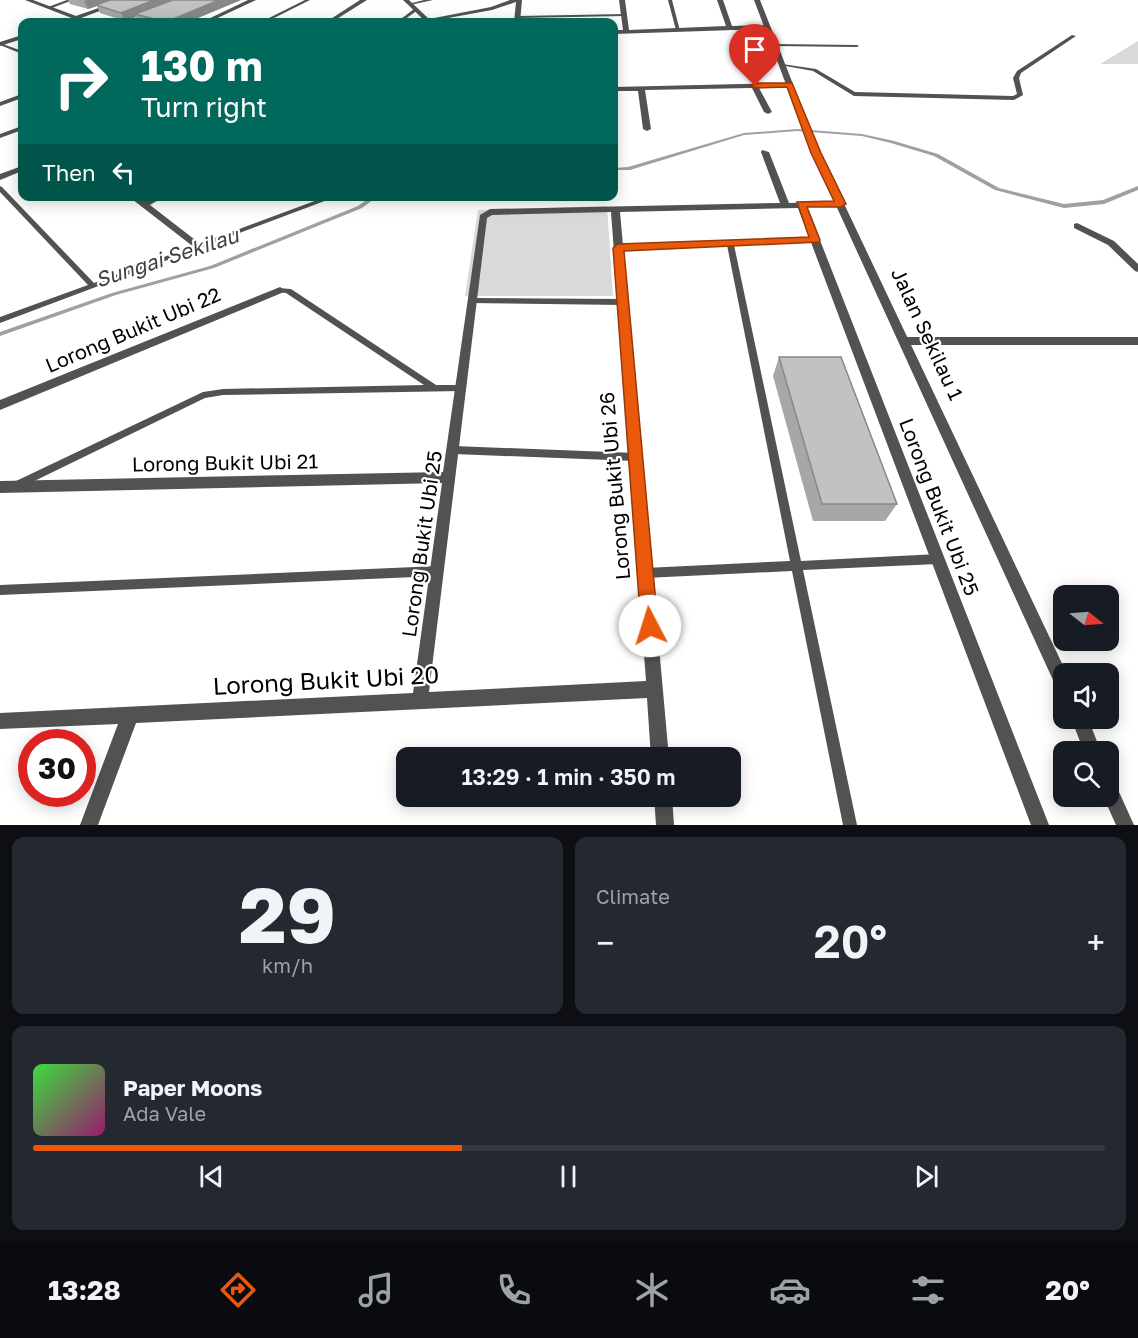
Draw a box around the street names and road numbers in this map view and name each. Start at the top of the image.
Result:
street label: Jalan Sekilau 1 [887,264,969,404]
street label: Lorong Bukit Ubi 22 [41,281,224,377]
street label: Lorong Bukit Ubi 26 [594,391,634,581]
street label: Lorong Bukit Ubi 25 [895,415,985,599]
street label: Lorong Bukit Ubi 21 [132,448,319,476]
street label: Lorong Bukit Ubi 25 [396,449,446,639]
street label: Lorong Bukit Ubi 20 [212,659,440,700]

